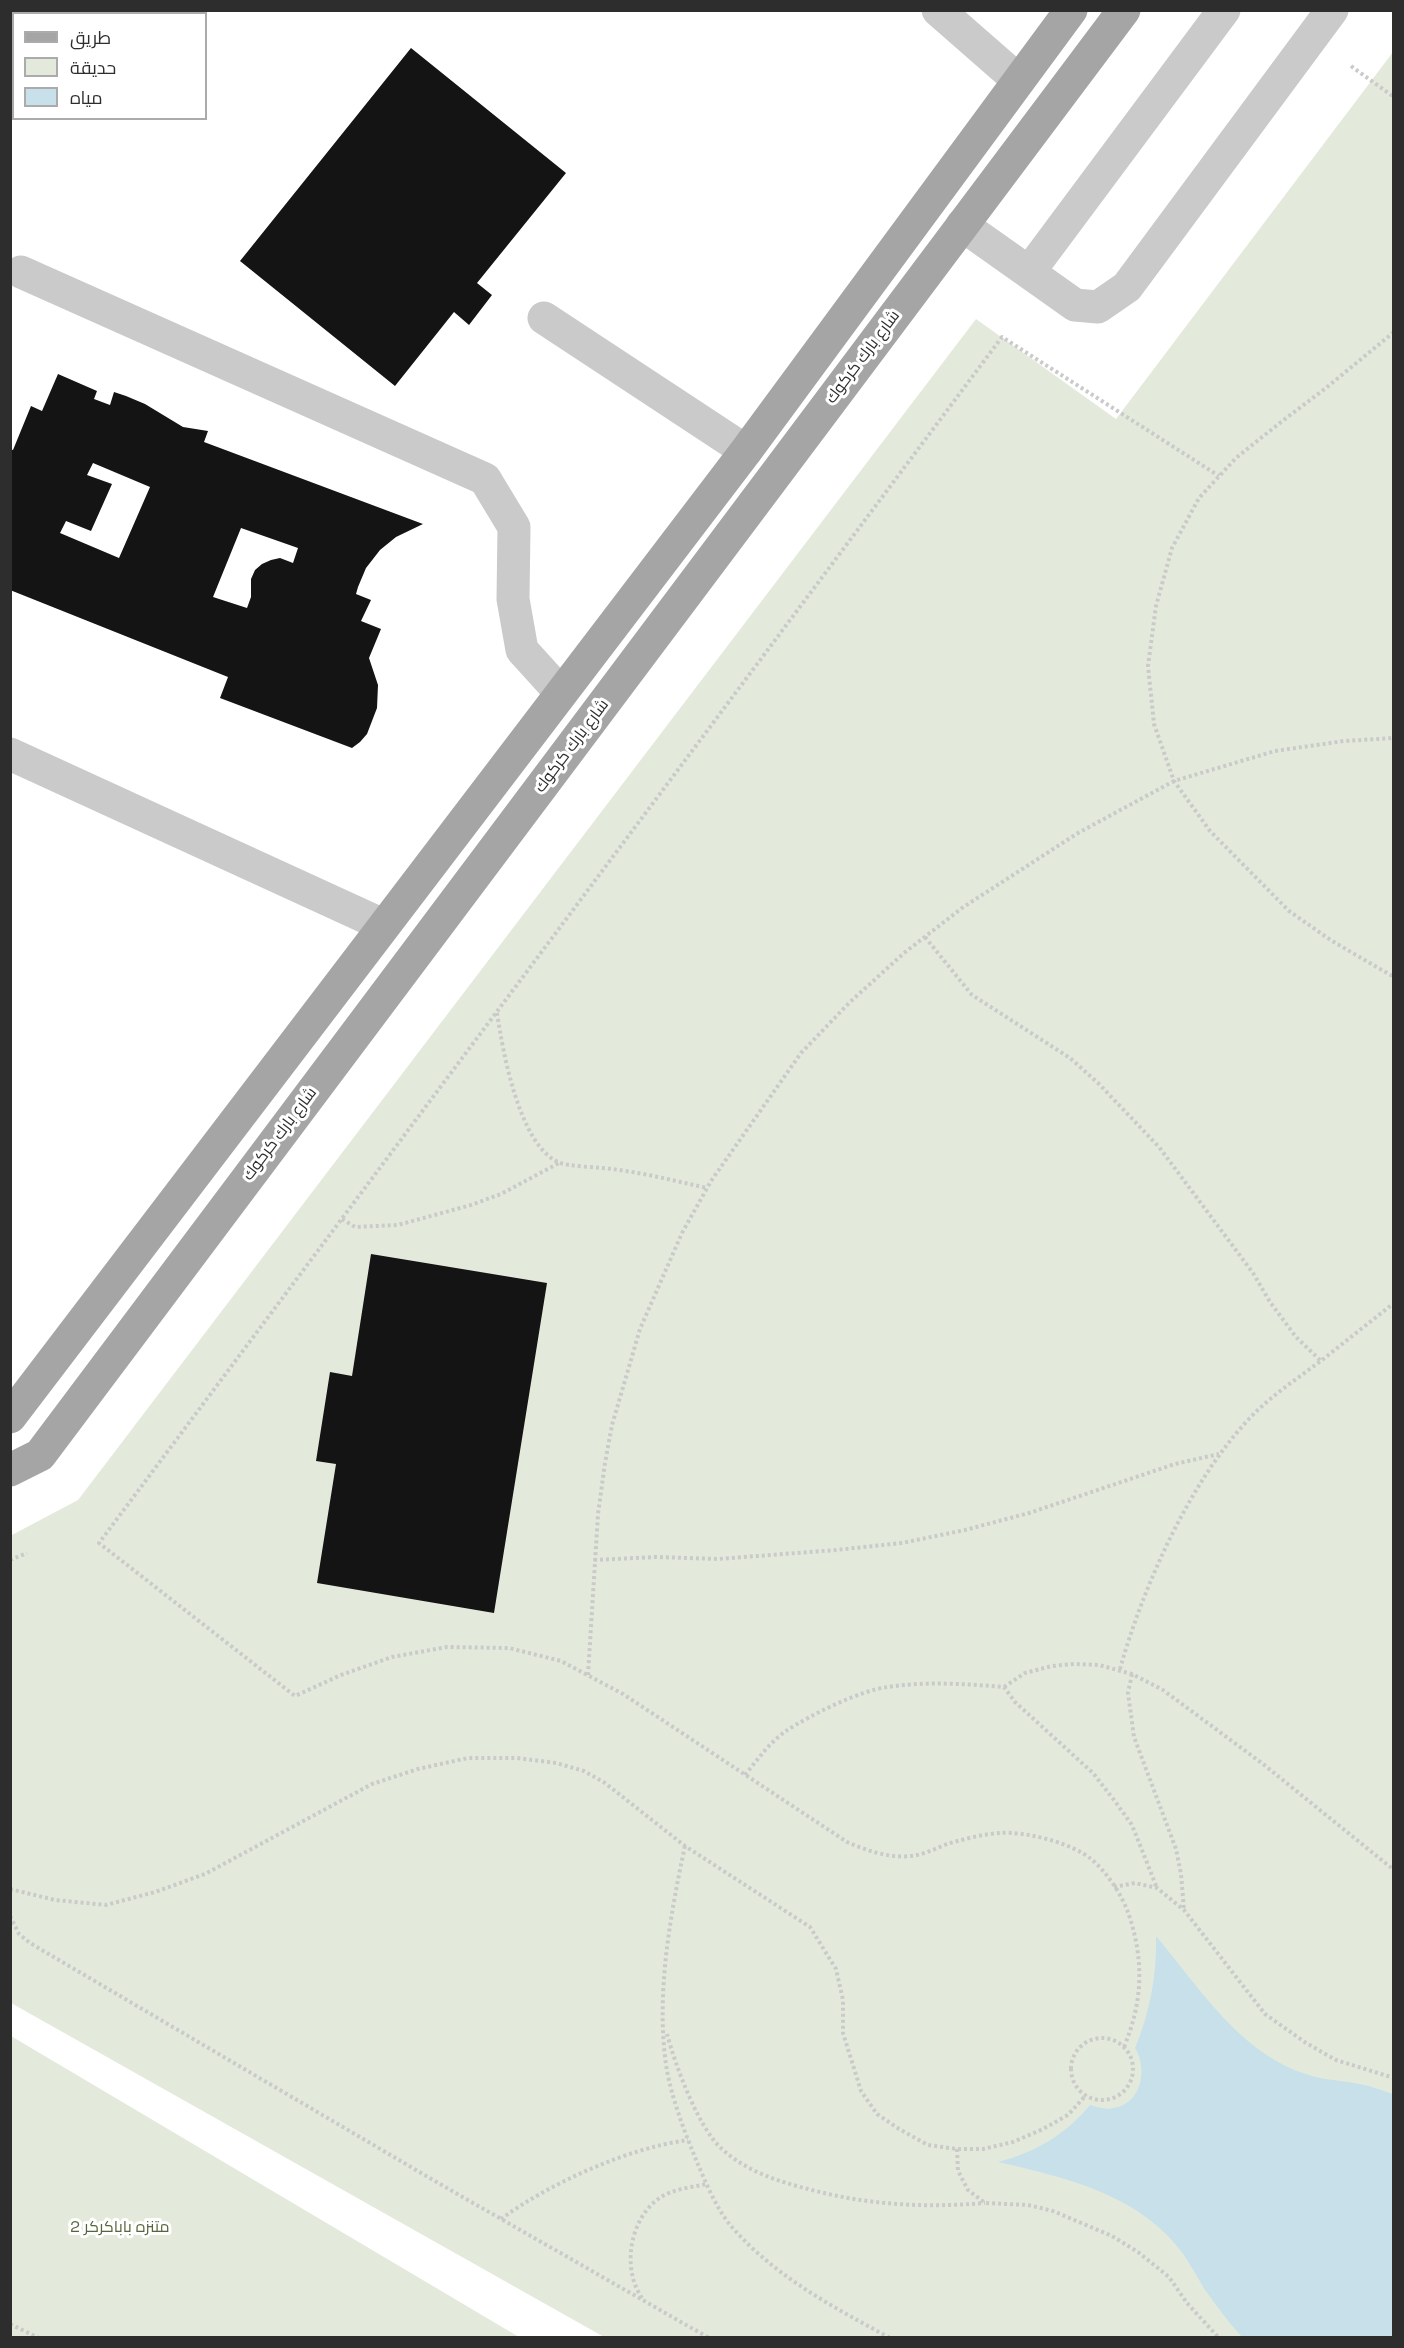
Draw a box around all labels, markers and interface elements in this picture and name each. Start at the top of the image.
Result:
legend [12,12,207,120]
text: طريق [70,26,111,49]
text: حديقة [70,56,116,79]
text: مياه [70,86,103,109]
street label: شارع بارك كركوك [822,307,904,407]
street label: شارع بارك كركوك [531,696,613,796]
street label: شارع بارك كركوك [239,1084,321,1184]
park label: متنزه باباكركر 2 [70,2218,170,2238]

